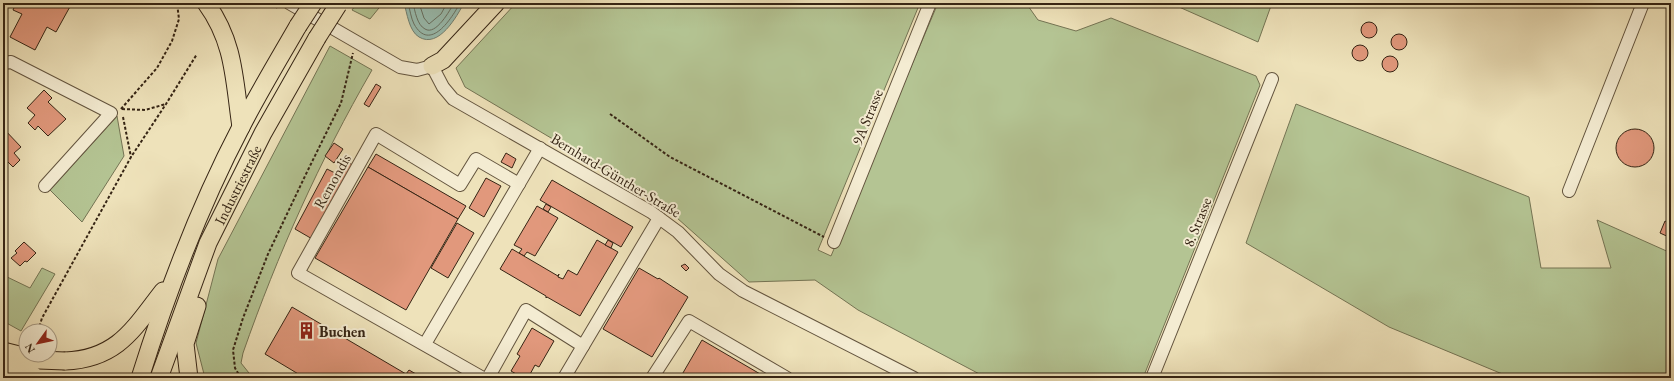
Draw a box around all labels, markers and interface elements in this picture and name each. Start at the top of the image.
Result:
street label: 9A Strasse [847,86,887,148]
street label: Bernhard-Günther-Straße [548,129,685,221]
street label: Industriestraße [209,141,265,228]
street label: Remondis [309,150,355,212]
street label: 8. Strasse [1178,194,1216,250]
building icon: Buchen [296,321,316,341]
place label: Buchen [319,322,366,341]
north arrow [18,323,58,363]
text: N [21,341,38,356]

